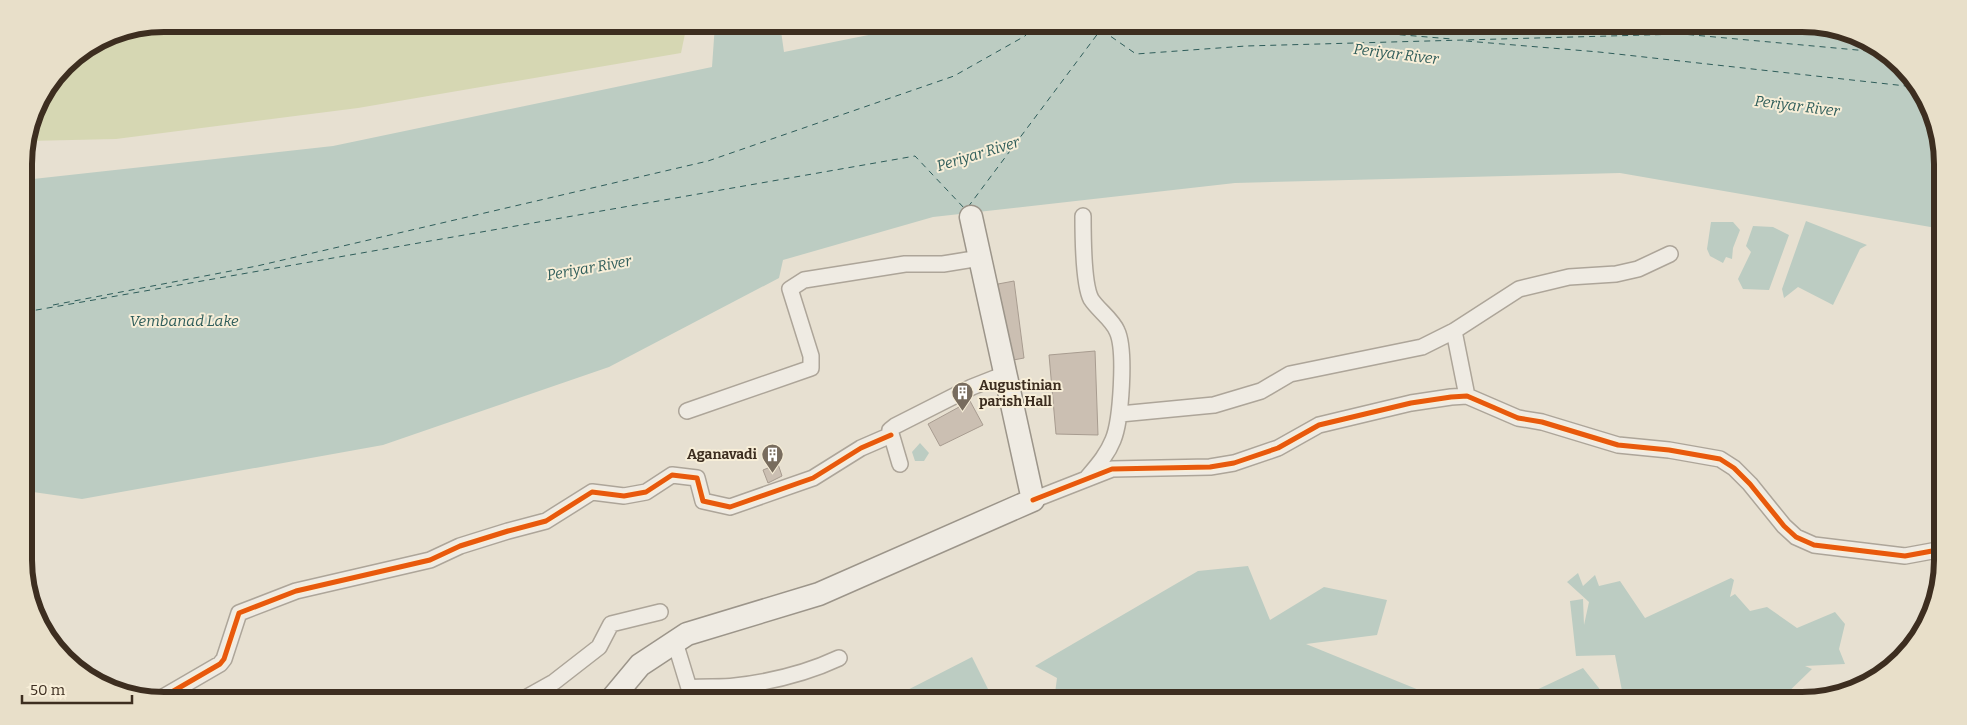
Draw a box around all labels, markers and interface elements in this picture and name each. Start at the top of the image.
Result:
water label: Periyar River [1352,40,1440,68]
water label: Periyar River [1753,92,1841,120]
water label: Periyar River [934,133,1022,175]
water label: Periyar River [545,252,634,284]
water label: Vembanad Lake [129,312,239,330]
place label: Augustinian parish Hall [979,377,1062,410]
building icon: Augustinian parish Hall [951,381,975,412]
building icon: Aganavadi [761,442,785,473]
place label: Aganavadi [687,446,758,463]
scale bar [22,672,132,704]
text: 50 m [30,681,66,699]

